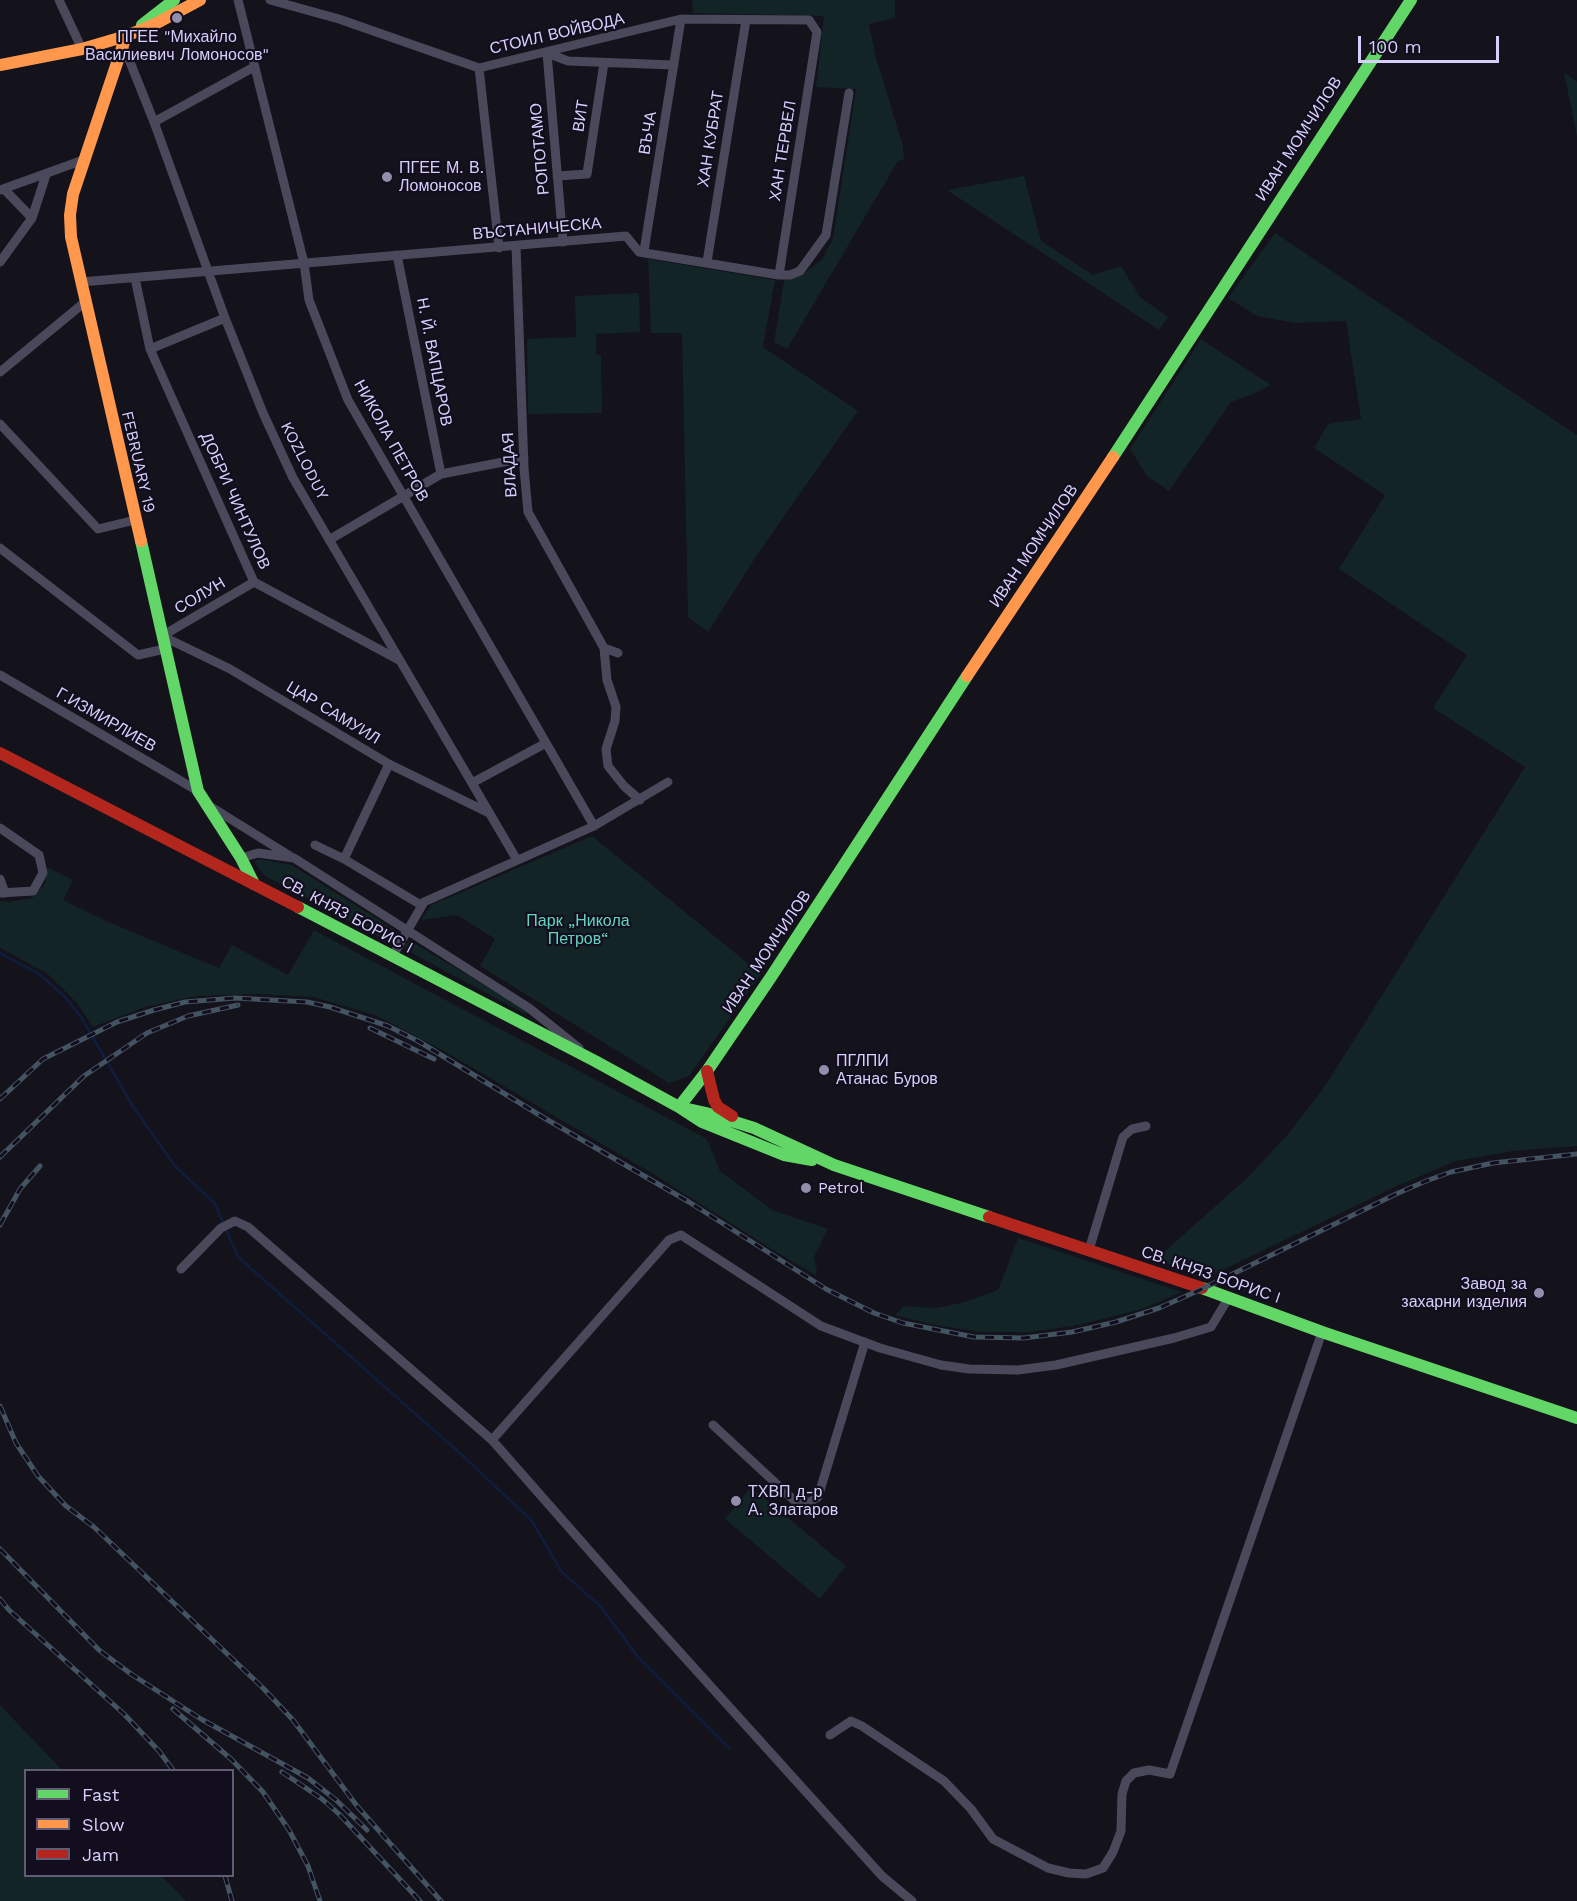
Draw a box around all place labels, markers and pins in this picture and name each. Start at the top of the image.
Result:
marker: ПГЕЕ "Михайло Василиевич Ломоносов" [170,11,184,25]
place label: ПГЕЕ "Михайло Василиевич Ломоносов" [85,27,269,65]
place label: ПГЕЕ М. В. Ломоносов [399,158,484,196]
marker: ПГЕЕ М. В. Ломоносов [380,170,394,184]
place label: ПГЛПИ Атанас Буров [836,1051,938,1089]
marker: ПГЛПИ Атанас Буров [817,1063,831,1077]
place label: Petrol [818,1178,864,1198]
marker: Petrol [799,1181,813,1195]
place label: Завод за захарни изделия [1401,1274,1527,1312]
marker: Завод за захарни изделия [1532,1286,1546,1300]
place label: ТХВП д-р А. Златаров [748,1482,838,1520]
marker: ТХВП д-р А. Златаров [729,1494,743,1508]

